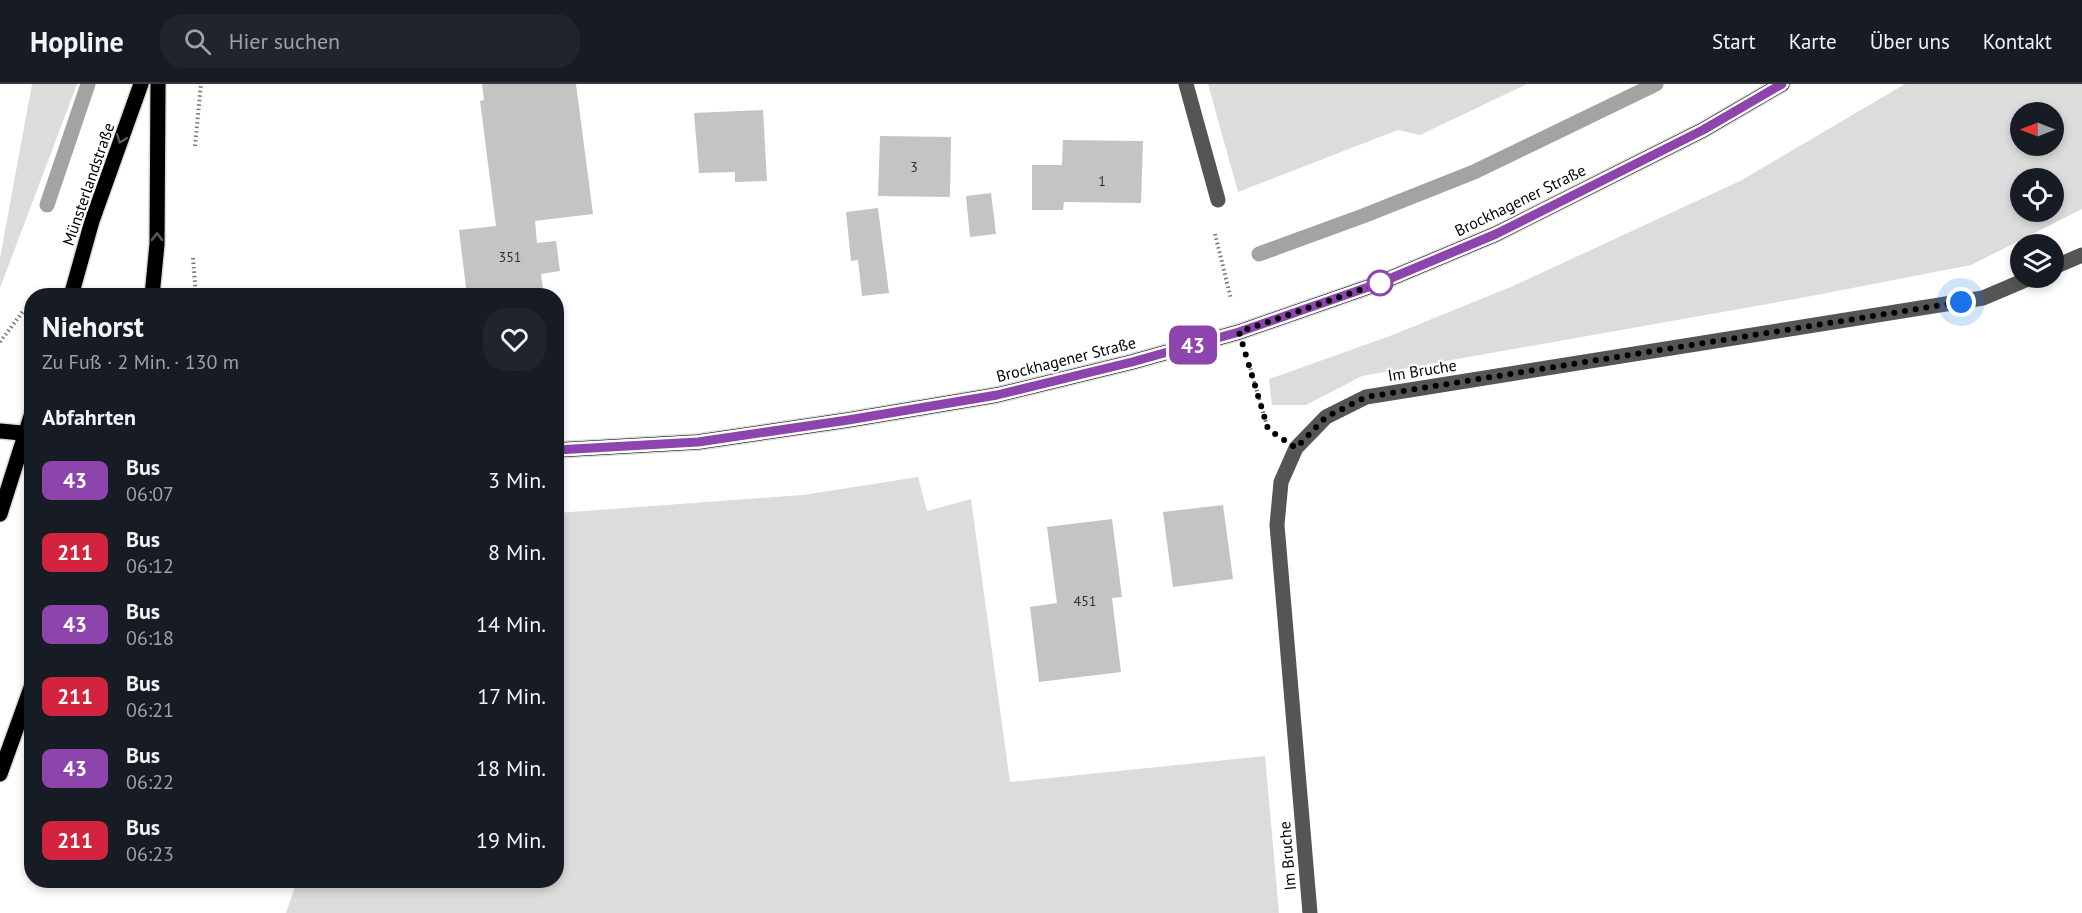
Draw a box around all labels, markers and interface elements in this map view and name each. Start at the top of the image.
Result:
search box [160,14,580,68]
text: Hopline [30,23,124,60]
icon: search [181,25,214,58]
text: Hier suchen [229,27,340,55]
text: Start [1712,28,1756,55]
text: Karte [1789,28,1837,55]
text: Über uns [1870,28,1950,55]
text: Kontakt [1983,28,2052,55]
north arrow [2010,102,2064,156]
map controls [2010,102,2064,288]
street label: Münsterlandstraße [58,120,118,248]
one-way arrow [116,133,129,144]
house number: 3 [910,158,918,176]
street label: Brockhagener Straße [1451,160,1589,240]
button: locate [2010,168,2064,222]
house number: 1 [1098,172,1106,190]
one-way arrow [151,233,163,242]
button: layers [2010,234,2064,288]
house number: 351 [499,248,521,266]
unlabelled marker [1367,270,1393,296]
your location [1946,287,1976,317]
text: Niehorst [42,308,144,345]
button: heart [483,308,546,371]
line badge: 43 [1166,326,1220,364]
street label: Brockhagener Straße [994,332,1138,386]
text: 43 [1181,332,1205,359]
text: Zu Fuß · 2 Min. · 130 m [42,349,239,375]
street label: Im Bruche [1386,355,1458,385]
text: Abfahrten [42,403,136,431]
text: Bus [126,453,160,481]
text: 3 Min. [488,466,546,494]
text: 43 [63,467,87,494]
text: 06:07 [126,481,174,507]
text: Bus [126,525,160,553]
text: 8 Min. [488,538,546,566]
text: 211 [57,539,93,566]
text: 06:12 [126,553,174,579]
house number: 451 [1074,592,1096,610]
text: Bus [126,597,160,625]
text: 14 Min. [476,610,546,638]
text: 43 [63,611,87,638]
text: 06:18 [126,625,174,651]
text: Bus [126,669,160,697]
text: 17 Min. [477,682,546,710]
text: 211 [57,683,93,710]
text: 06:21 [126,697,174,723]
text: Bus [126,741,160,769]
text: 18 Min. [476,754,546,782]
text: 43 [63,755,87,782]
text: 06:22 [126,769,174,795]
text: Bus [126,813,160,841]
street label: Im Bruche [1274,821,1300,891]
text: 19 Min. [476,826,546,854]
text: 211 [57,827,93,854]
text: 06:23 [126,841,174,867]

